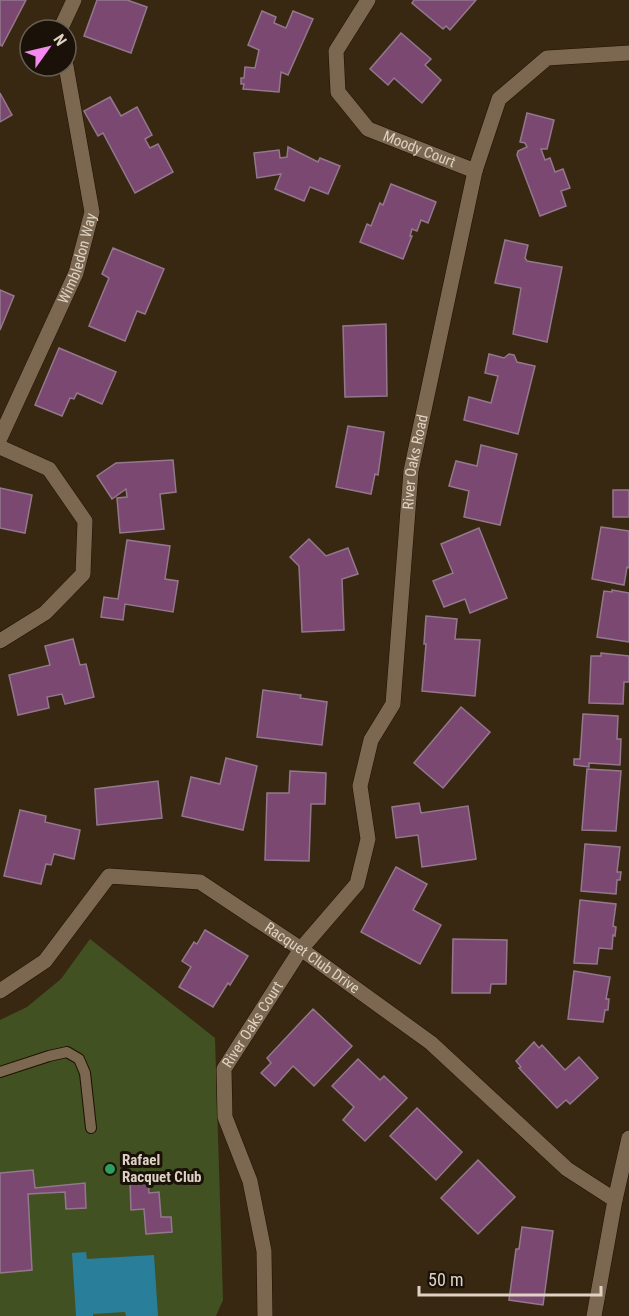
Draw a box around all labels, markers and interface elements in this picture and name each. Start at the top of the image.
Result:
north arrow [18,18,78,78]
text: N [49,31,71,49]
street label: Moody Court [381,127,458,171]
street label: Wimbledon Way [54,211,100,307]
street label: River Oaks Road [399,413,432,510]
street label: Racquet Club Drive [261,918,363,997]
street label: River Oaks Court [218,978,287,1071]
place label: Rafael Racquet Club [122,1151,201,1186]
marker: Rafael Racquet Club [103,1162,117,1176]
scale bar [419,1259,600,1297]
text: 50 m [428,1269,463,1290]

